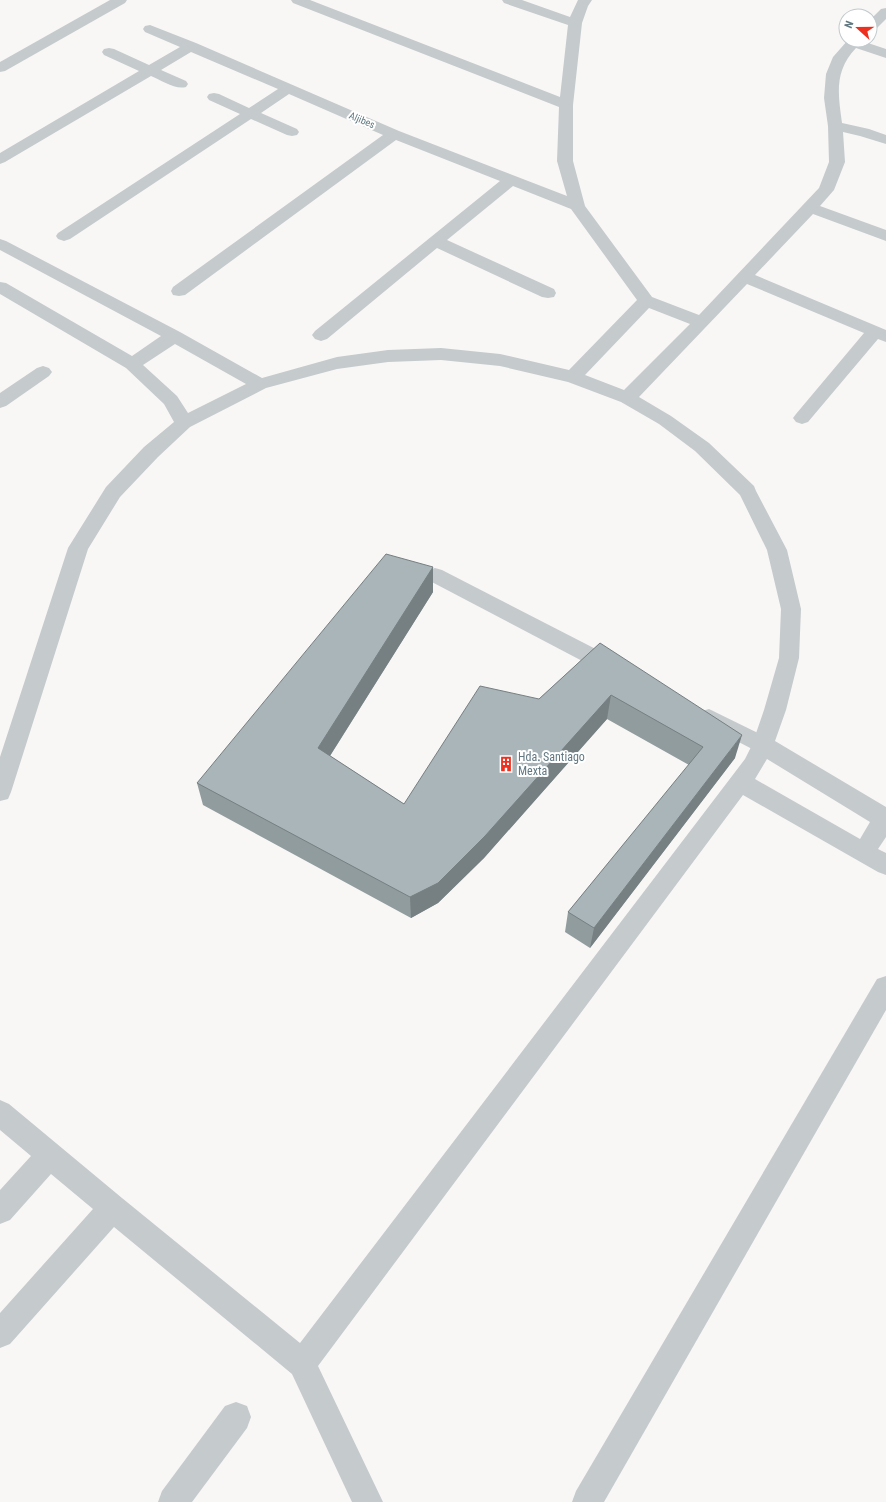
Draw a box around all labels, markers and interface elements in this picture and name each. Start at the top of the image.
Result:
north arrow [838,8,878,48]
text: N [842,19,856,30]
street label: Aljibes [348,110,377,130]
place label: Hda. Santiago Mexta [518,750,585,778]
building icon: Hda. Santiago Mexta [497,755,515,773]

